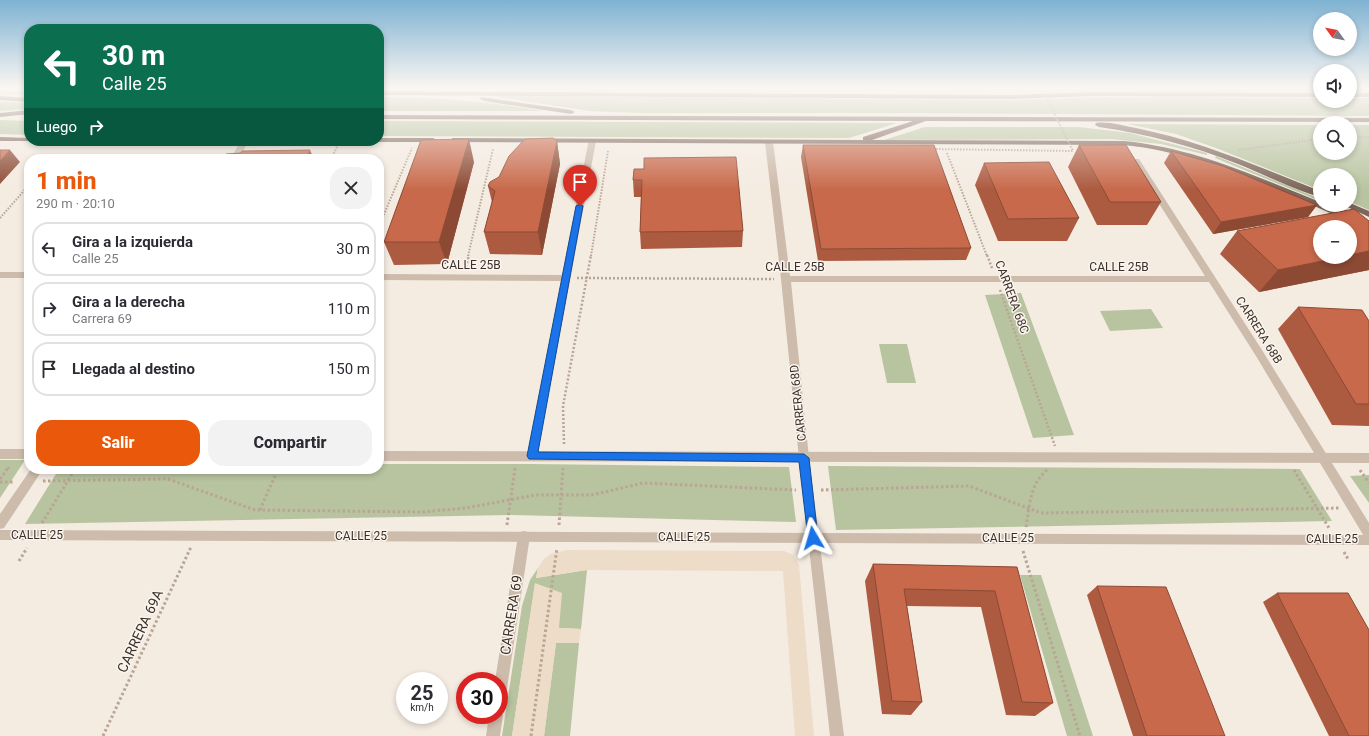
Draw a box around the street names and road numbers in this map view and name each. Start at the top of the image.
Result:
street label: CALLE 25B [441,258,501,272]
street label: CARRERA 68C [992,259,1032,336]
street label: CALLE 25B [765,260,825,274]
street label: CALLE 25B [1089,260,1149,274]
street label: CARRERA 68B [1233,294,1285,366]
street label: CARRERA 68D [787,364,809,442]
street label: CALLE 25 [11,528,63,542]
street label: CALLE 25 [335,529,387,543]
street label: CALLE 25 [658,530,710,544]
street label: CALLE 25 [982,531,1034,545]
street label: CALLE 25 [1306,532,1358,546]
street label: CARRERA 69 [497,574,525,656]
street label: CARRERA 69A [114,587,166,675]

